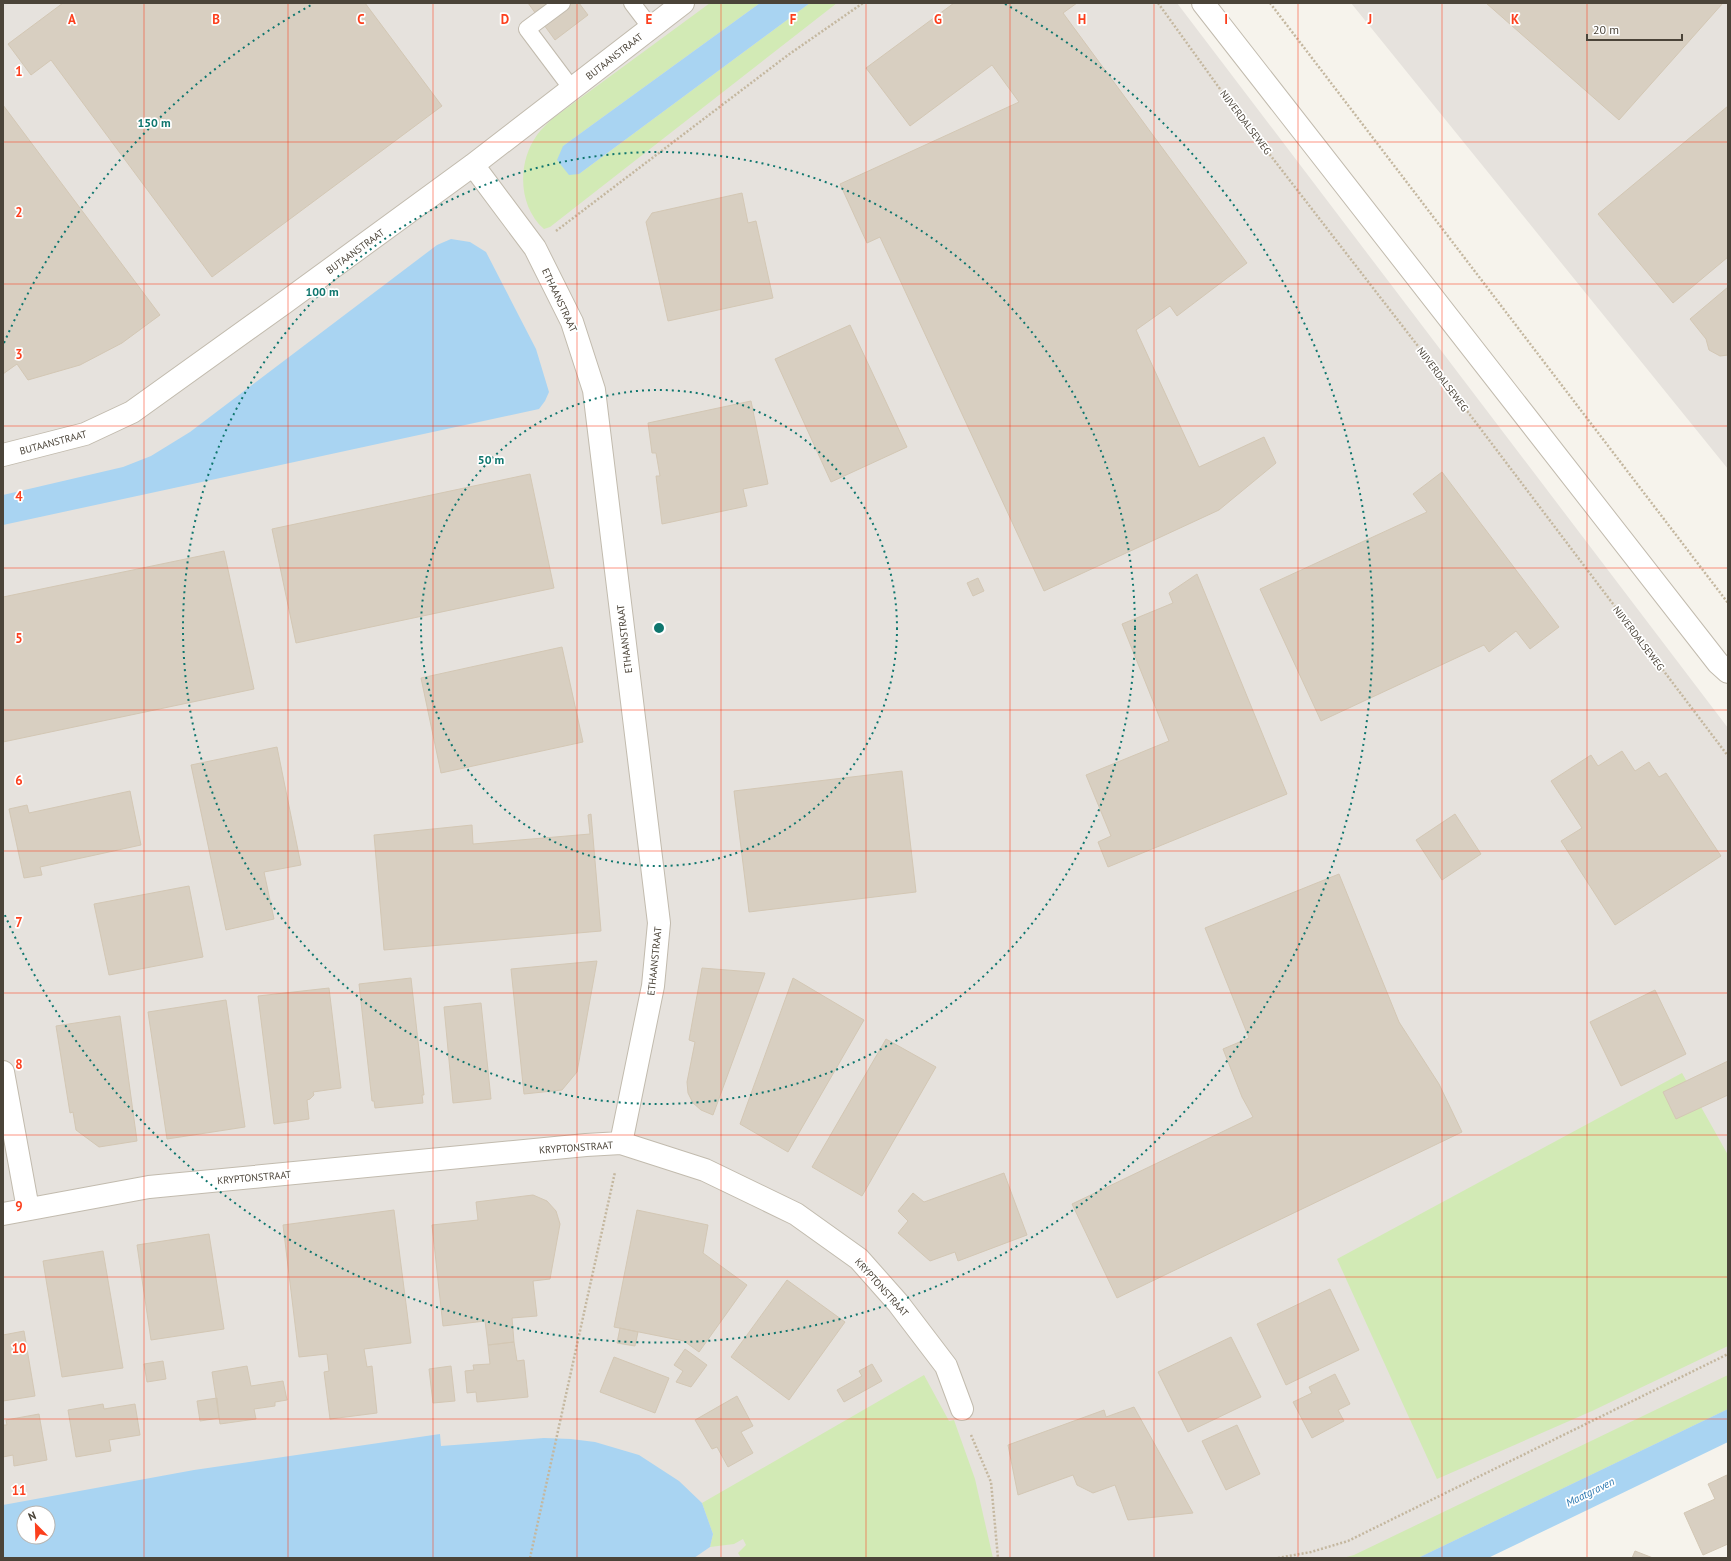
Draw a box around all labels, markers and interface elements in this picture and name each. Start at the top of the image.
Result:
text: A [68,11,76,28]
text: B [212,11,220,28]
text: C [357,11,365,28]
text: D [501,11,509,28]
text: E [646,11,653,28]
text: F [790,11,797,28]
text: G [934,11,942,28]
text: H [1078,11,1086,28]
text: I [1224,11,1228,28]
text: J [1367,11,1372,28]
text: K [1511,11,1519,28]
scale bar [1587,16,1682,42]
text: 20 m [1593,22,1619,37]
street label: BUTAANSTRAAT [583,30,646,83]
text: 1 [15,63,23,80]
street label: NIJVERDALSEWEG [1217,88,1274,157]
text: 150 m [137,115,171,130]
text: 2 [15,204,23,221]
street label: BUTAANSTRAAT [324,226,387,277]
street label: ETHAANSTRAAT [539,266,580,335]
text: 100 m [305,284,339,299]
street label: NIJVERDALSEWEG [1414,345,1471,414]
text: 3 [15,346,23,363]
street label: BUTAANSTRAAT [18,427,88,458]
text: 50 m [478,452,504,467]
text: 4 [15,488,23,505]
street label: ETHAANSTRAAT [614,603,635,674]
street label: NIJVERDALSEWEG [1610,604,1667,673]
centre of rings [652,621,666,635]
text: 5 [15,630,23,647]
text: 6 [15,772,23,789]
text: 7 [15,914,23,931]
street label: ETHAANSTRAAT [644,926,665,996]
text: 8 [15,1056,23,1073]
street label: KRYPTONSTRAAT [539,1138,614,1157]
street label: KRYPTONSTRAAT [217,1168,292,1187]
text: 9 [15,1198,23,1215]
street label: KRYPTONSTRAAT [852,1255,912,1320]
text: 10 [12,1340,26,1357]
water label: Maatgraven [1563,1474,1617,1510]
text: 11 [12,1482,26,1499]
north arrow [16,1505,56,1545]
text: N [26,1508,38,1524]

